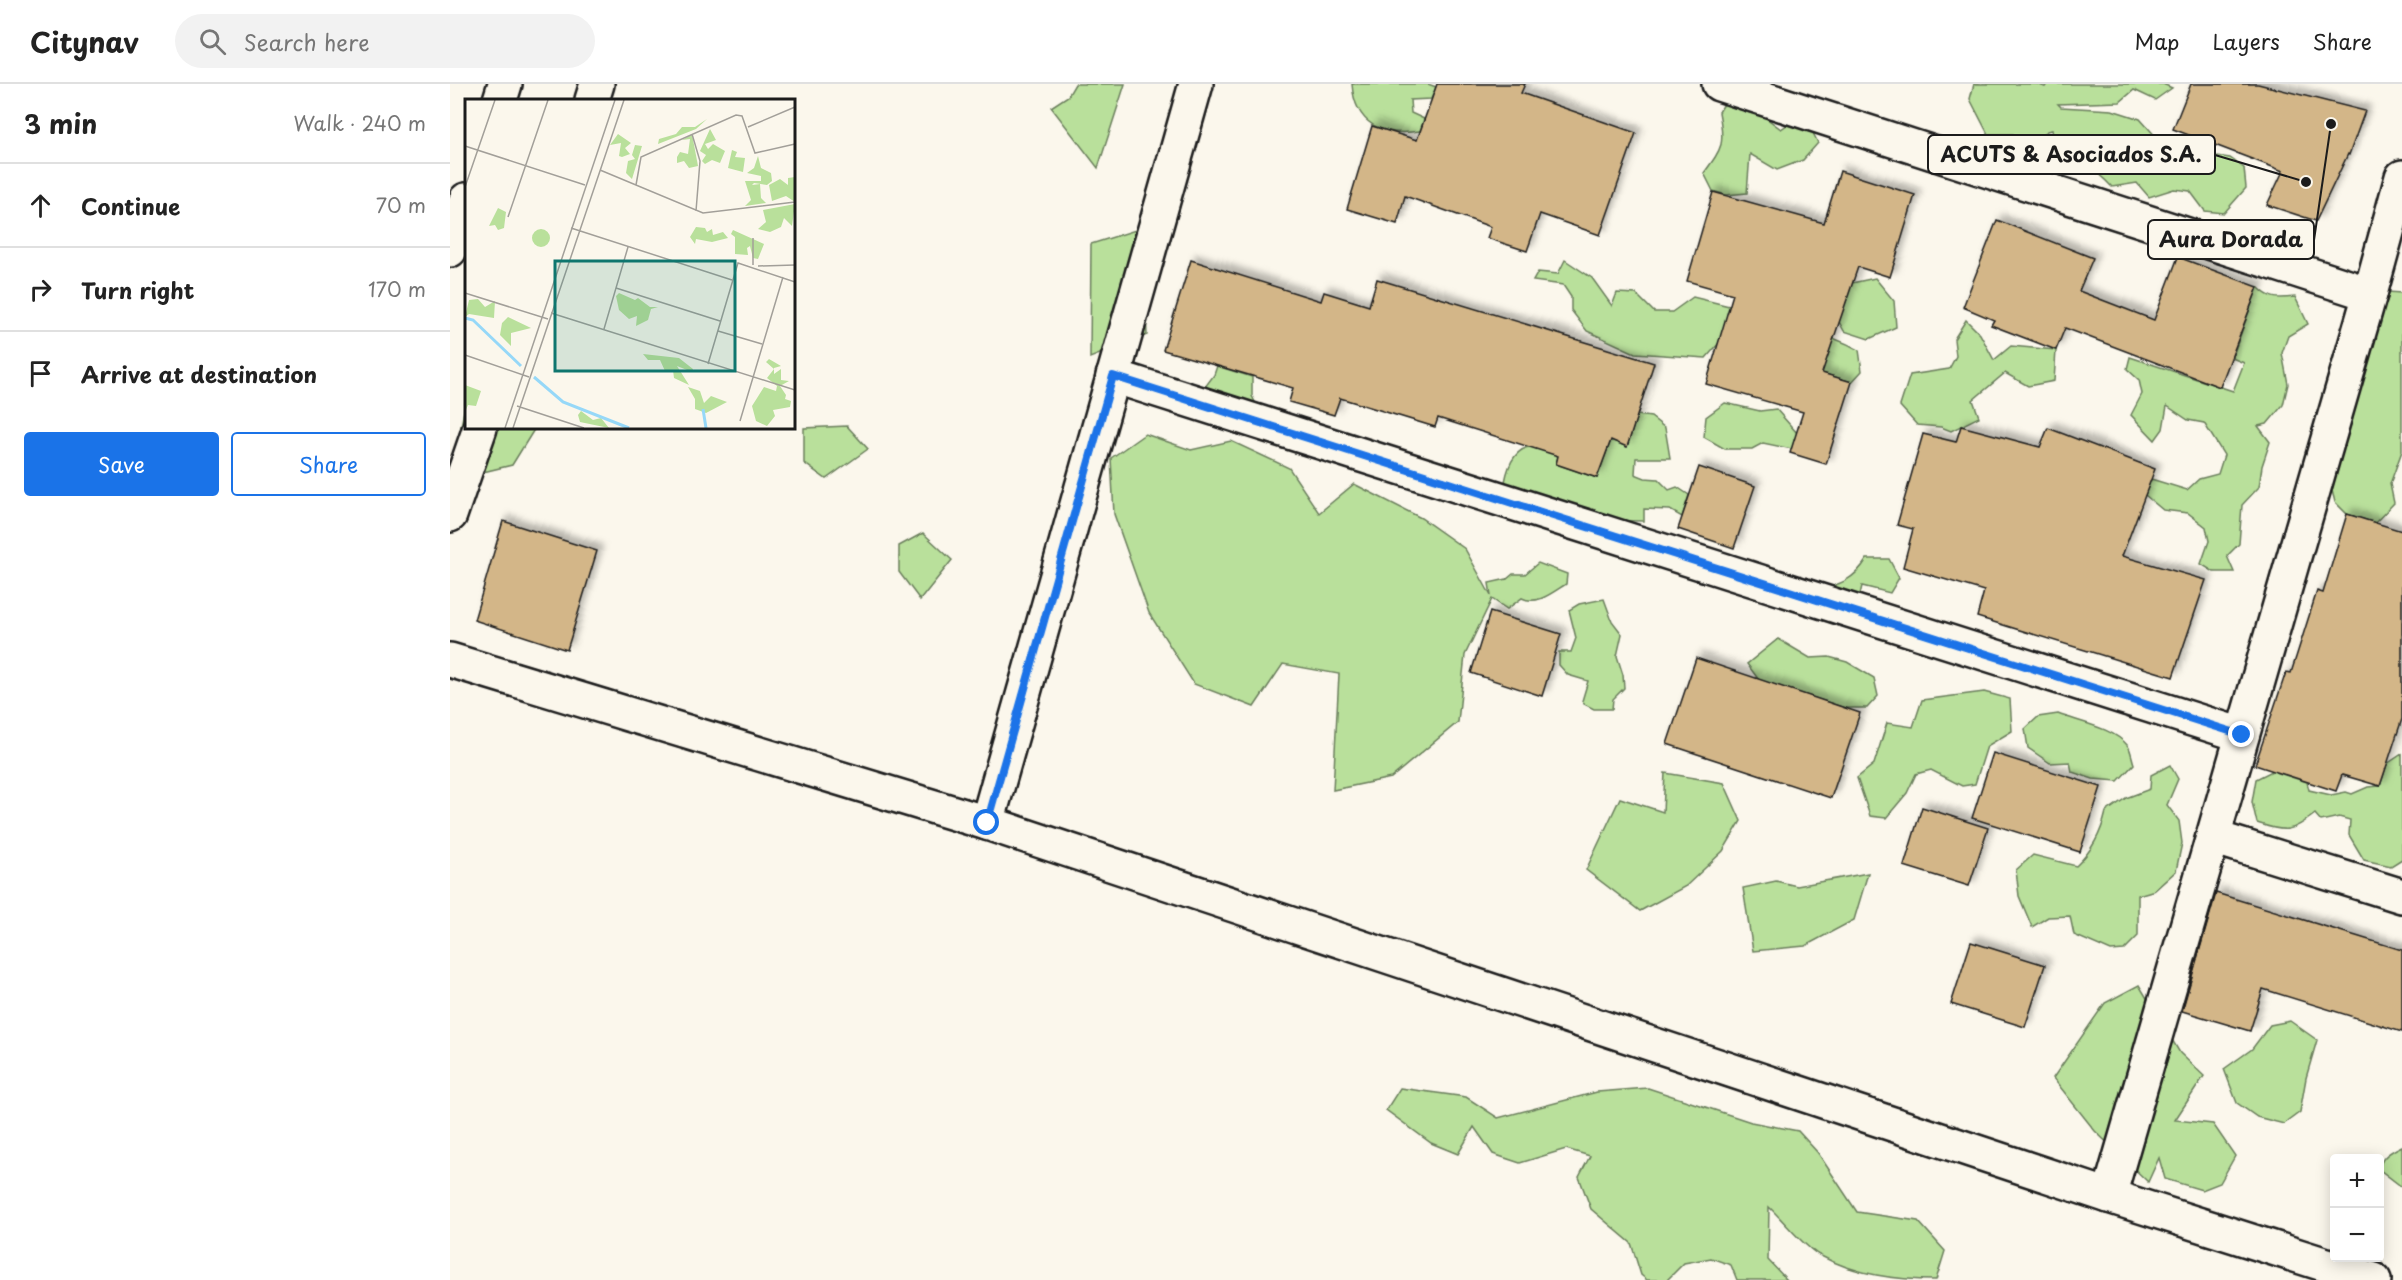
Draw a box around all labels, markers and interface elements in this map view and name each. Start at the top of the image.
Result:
search box [175,14,595,68]
text: Citynav [30,20,139,63]
icon: search [196,25,229,58]
text: Search here [244,25,370,58]
text: Map [2135,25,2179,57]
text: Layers [2212,25,2280,57]
text: Share [2313,25,2372,57]
inset map [465,99,795,429]
text: 3 min [24,104,97,143]
text: Walk · 240 m [293,108,426,138]
callout: ACUTS & Asociados S.A. [1928,135,2215,174]
text: ACUTS & Asociados S.A. [1940,137,2201,169]
icon: ahead [24,189,57,222]
text: Continue [81,189,180,222]
text: 70 m [376,190,426,220]
callout: Aura Dorada [2148,220,2314,259]
text: Aura Dorada [2159,222,2303,254]
icon: right [24,273,57,306]
text: Turn right [81,273,194,306]
text: 170 m [368,274,426,304]
icon: arrive [24,357,57,390]
text: Arrive at destination [81,357,317,390]
button: Save [24,432,219,496]
button: Share [231,432,426,496]
route end [2228,721,2254,747]
route start [973,809,999,835]
map controls [2330,1154,2384,1262]
button: + [2330,1154,2384,1208]
button: − [2330,1208,2384,1262]

